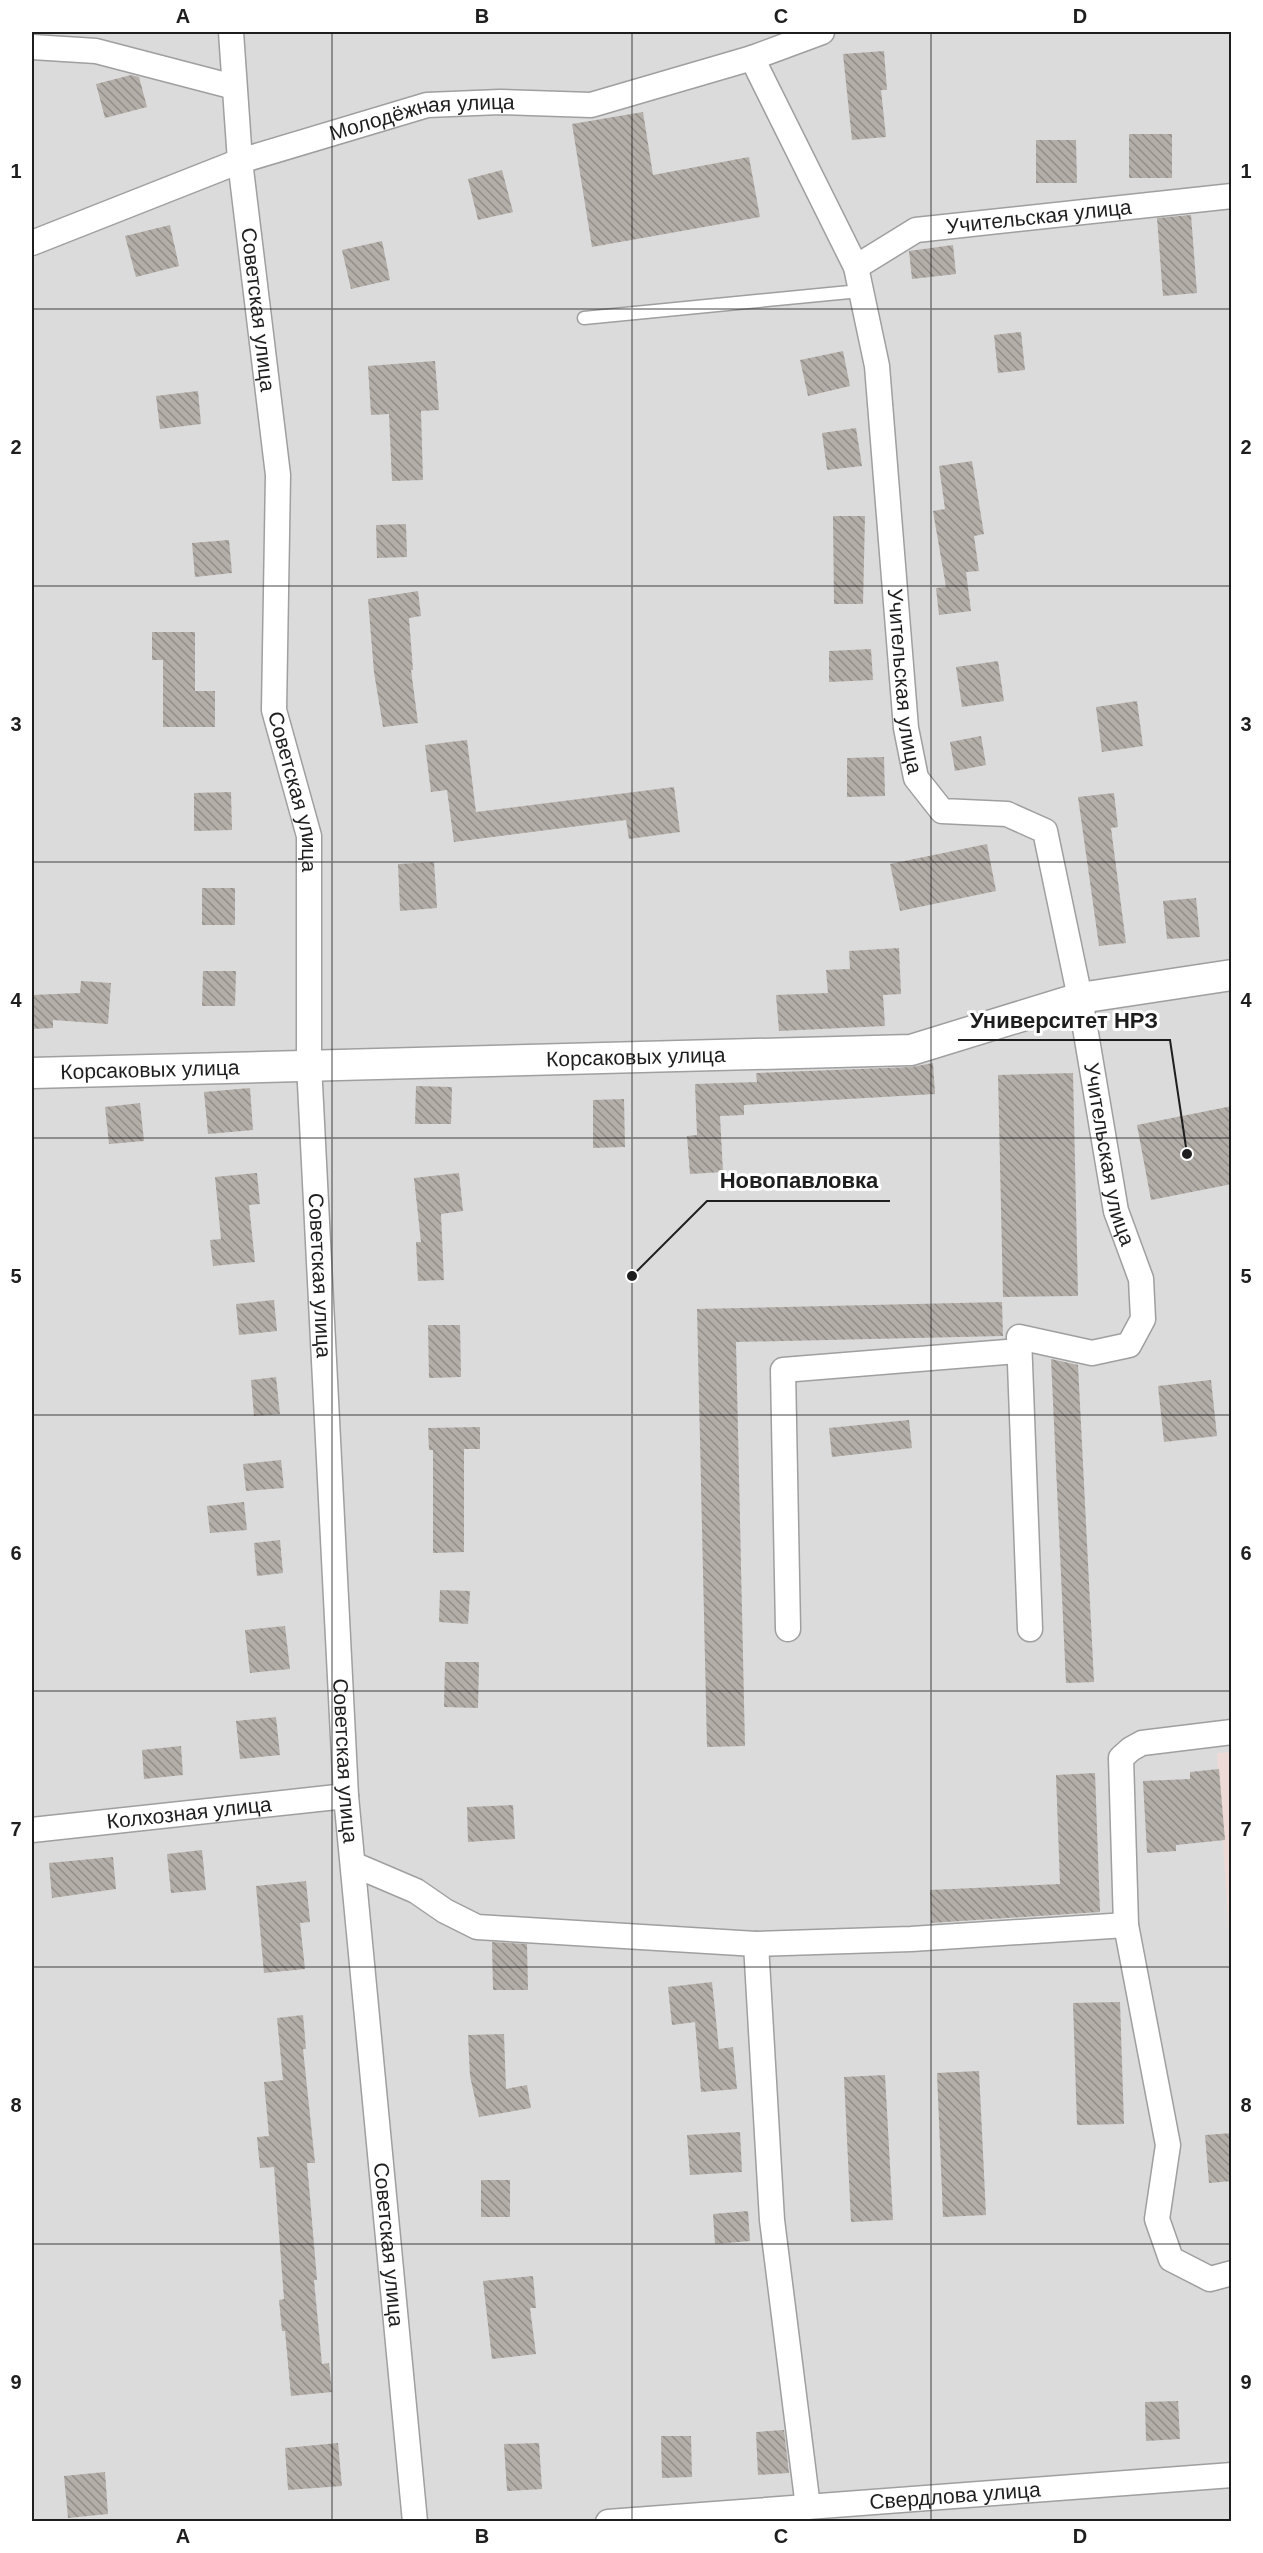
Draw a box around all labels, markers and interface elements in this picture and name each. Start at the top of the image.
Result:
text: A [176,5,190,27]
text: B [475,5,489,27]
text: C [774,5,788,27]
text: D [1073,5,1087,27]
street label: Молодёжная улица [327,90,515,145]
text: 1 [10,160,22,182]
text: 1 [1240,160,1252,182]
street label: Учительская улица [945,195,1133,238]
street label: Советская улица [237,226,280,393]
text: 2 [10,436,22,458]
text: 2 [1240,436,1252,458]
street label: Учительская улица [884,587,927,776]
street label: Советская улица [264,709,321,872]
text: 3 [10,713,22,735]
text: 3 [1240,713,1252,735]
text: 4 [10,989,22,1011]
text: 4 [1240,989,1252,1011]
callout: Университет НРЗ [958,1000,1170,1040]
text: Университет НРЗ [970,1008,1158,1033]
street label: Корсаковых улица [546,1043,726,1071]
street label: Корсаковых улица [60,1056,240,1083]
street label: Учительская улица [1080,1061,1140,1249]
callout: Новопавловка [707,1161,890,1201]
text: Новопавловка [720,1168,879,1193]
street label: Советская улица [305,1192,336,1359]
text: 5 [10,1265,22,1287]
text: 5 [1240,1265,1252,1287]
text: 6 [10,1542,22,1564]
text: 6 [1240,1542,1252,1564]
street label: Советская улица [329,1678,362,1844]
street label: Колхозная улица [106,1792,273,1833]
text: 7 [10,1818,22,1840]
text: 7 [1240,1818,1252,1840]
text: 8 [10,2094,22,2116]
text: 8 [1240,2094,1252,2116]
street label: Советская улица [370,2161,408,2328]
text: 9 [10,2371,22,2393]
text: 9 [1240,2371,1252,2393]
street label: Свердлова улица [869,2477,1042,2513]
text: A [176,2525,190,2547]
text: B [475,2525,489,2547]
text: C [774,2525,788,2547]
text: D [1073,2525,1087,2547]

